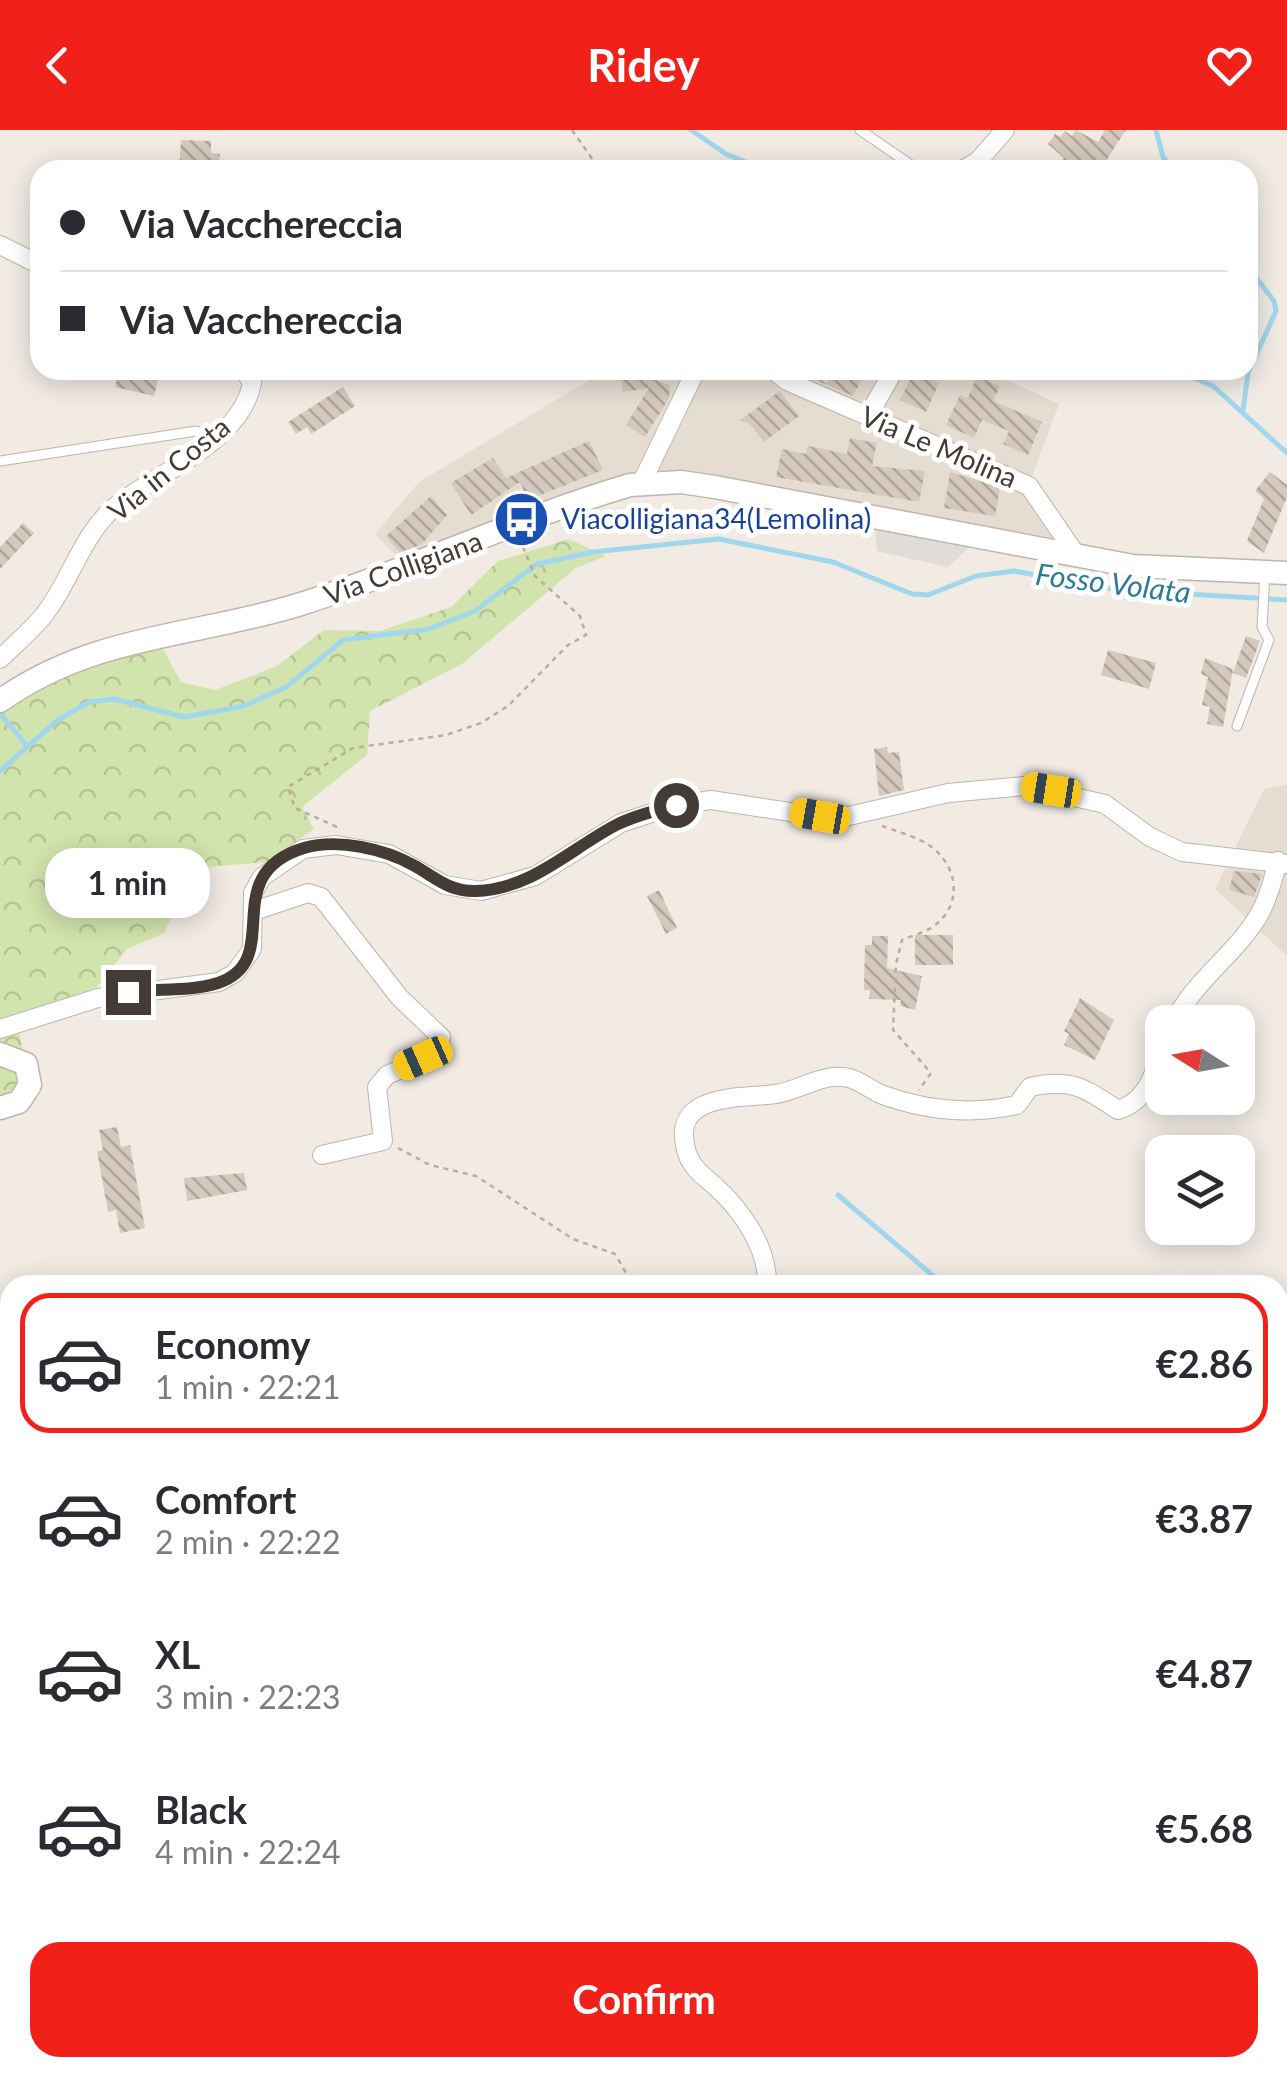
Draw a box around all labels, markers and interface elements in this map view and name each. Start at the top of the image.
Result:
icon: back [30,38,85,93]
text: Ridey [587,38,700,92]
icon: heart [1202,38,1257,93]
text: Via Vacchereccia [120,200,403,246]
text: Via Vacchereccia [120,296,403,342]
street label: Via Le Molina [856,398,1023,494]
street label: Via in Costa [101,409,236,528]
bus stop icon: Viacolligiana34(Lemolina) [492,489,552,549]
place label: Viacolligiana34(Lemolina) [561,501,871,535]
street label: Via Colligiana [319,523,486,611]
water label: Fosso Volata [1034,555,1193,609]
car [1019,770,1083,810]
route start [654,783,699,828]
car [788,796,852,836]
callout: 1 min [46,847,210,917]
text: 1 min [88,863,167,902]
route end [106,970,151,1015]
north arrow [1145,1005,1255,1115]
map controls [1145,1005,1255,1245]
car [389,1032,457,1084]
button: layers [1145,1135,1255,1245]
icon: car [35,1318,125,1408]
text: Economy [155,1321,310,1367]
text: €2.86 [1156,1340,1253,1386]
text: 1 min · 22:21 [155,1367,341,1406]
icon: car [35,1473,125,1563]
text: Comfort [155,1476,296,1522]
text: €3.87 [1156,1495,1253,1541]
text: 2 min · 22:22 [155,1522,341,1561]
icon: car [35,1628,125,1718]
text: XL [155,1631,200,1677]
text: €4.87 [1156,1650,1253,1696]
text: 3 min · 22:23 [155,1677,341,1716]
icon: car [35,1783,125,1873]
text: Black [155,1786,247,1832]
text: €5.68 [1156,1805,1253,1851]
text: 4 min · 22:24 [155,1832,341,1871]
button: Confirm [30,1942,1258,2057]

